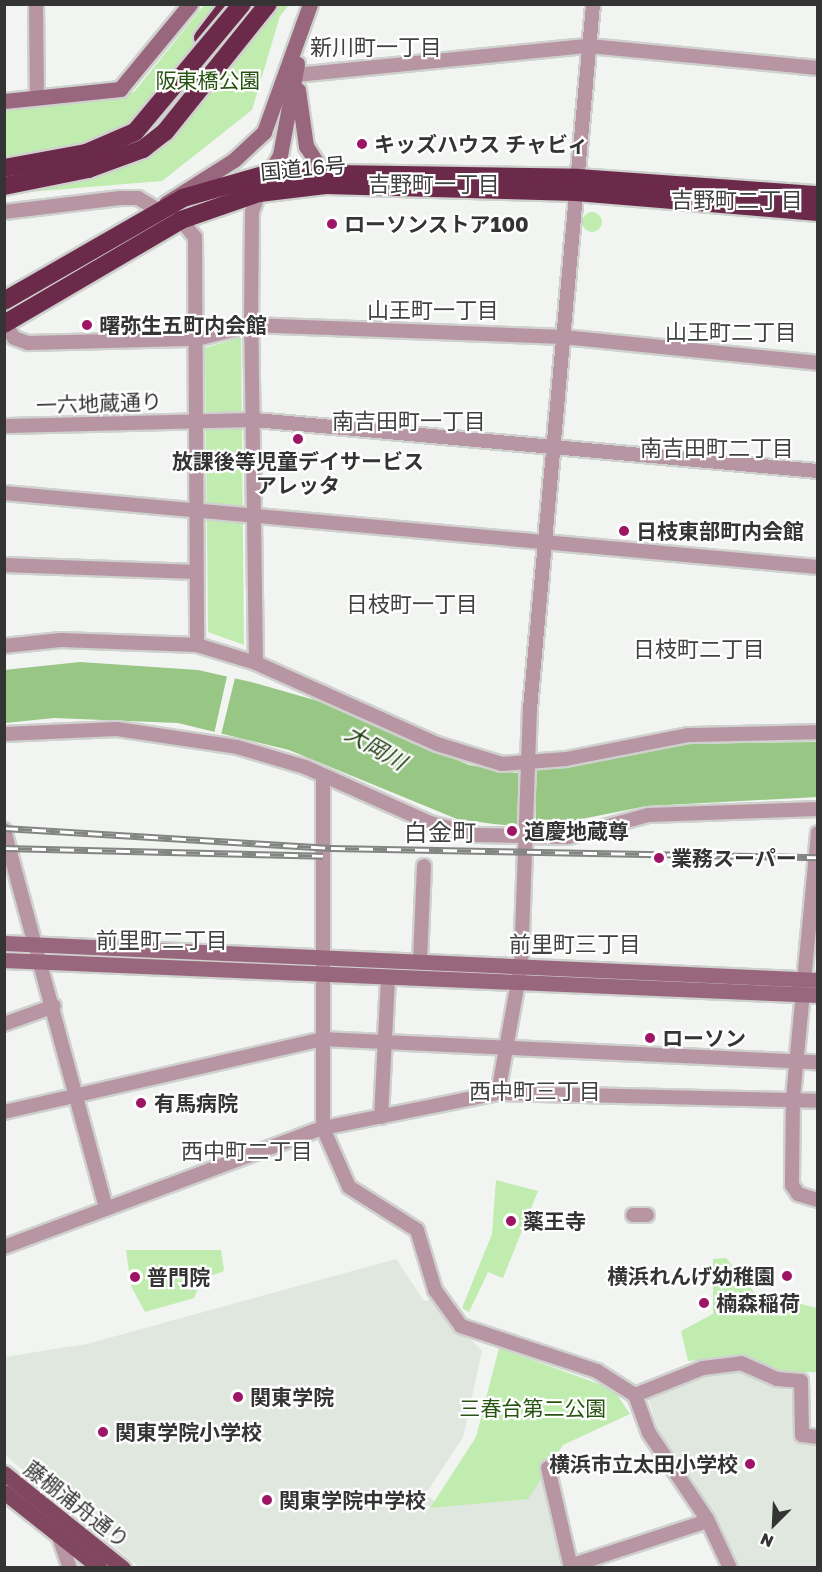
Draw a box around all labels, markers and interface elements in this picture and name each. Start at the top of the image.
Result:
district label: 新川町一丁目 [310,34,442,60]
park label: 阪東橋公園 [156,67,260,93]
place label: キッズハウス チャビィ [374,131,589,157]
marker: キッズハウス チャビィ [355,137,369,151]
street label: 国道16号 [259,152,347,184]
district label: 吉野町一丁目 [368,171,500,197]
district label: 吉野町二丁目 [671,187,803,213]
place label: ローソンストア100 [344,211,529,237]
marker: ローソンストア100 [325,217,339,231]
district label: 山王町一丁目 [367,297,499,323]
place label: 曙弥生五町内会館 [99,312,267,338]
marker: 曙弥生五町内会館 [80,318,94,332]
district label: 山王町二丁目 [665,319,797,345]
street label: 一六地蔵通り [36,388,162,418]
district label: 南吉田町一丁目 [332,408,486,434]
marker: 放課後等児童デイサービス アレッタ [291,432,305,446]
district label: 南吉田町二丁目 [640,435,794,461]
place label: 放課後等児童デイサービス アレッタ [172,448,424,498]
place label: 日枝東部町内会館 [636,518,804,544]
marker: 日枝東部町内会館 [617,524,631,538]
district label: 日枝町一丁目 [346,591,478,617]
district label: 日枝町二丁目 [633,636,765,662]
water label: 大岡川 [341,719,411,775]
district label: 白金町 [404,818,476,846]
place label: 道慶地蔵尊 [524,818,629,844]
marker: 道慶地蔵尊 [505,824,519,838]
place label: 業務スーパー [671,845,797,871]
marker: 業務スーパー [652,851,666,865]
district label: 前里町二丁目 [96,927,228,953]
district label: 前里町三丁目 [509,931,641,957]
place label: ローソン [662,1025,746,1051]
marker: ローソン [643,1031,657,1045]
district label: 西中町三丁目 [469,1078,601,1104]
place label: 有馬病院 [154,1090,238,1116]
marker: 有馬病院 [132,1094,150,1112]
district label: 西中町二丁目 [181,1138,313,1164]
place label: 薬王寺 [523,1208,586,1234]
marker: 薬王寺 [504,1214,518,1228]
place label: 横浜れんげ幼稚園 [607,1263,775,1289]
place label: 普門院 [147,1264,210,1290]
marker: 横浜れんげ幼稚園 [780,1269,794,1283]
marker: 普門院 [128,1270,142,1284]
place label: 楠森稲荷 [716,1290,800,1316]
marker: 楠森稲荷 [697,1296,711,1310]
place label: 関東学院 [250,1384,334,1410]
marker: 関東学院 [231,1390,245,1404]
park label: 三春台第二公園 [460,1395,606,1421]
place label: 関東学院小学校 [115,1419,262,1445]
marker: 関東学院小学校 [96,1425,110,1439]
place label: 横浜市立太田小学校 [549,1451,738,1477]
street label: 藤棚浦舟通り [20,1455,134,1553]
marker: 横浜市立太田小学校 [743,1457,757,1471]
place label: 関東学院中学校 [279,1487,426,1513]
marker: 関東学院中学校 [260,1493,274,1507]
north arrow [744,1494,804,1554]
text: N [757,1529,776,1552]

